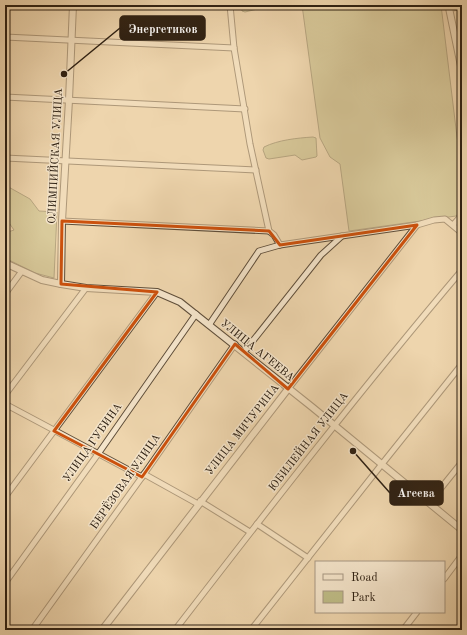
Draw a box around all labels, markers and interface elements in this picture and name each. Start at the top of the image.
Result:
callout: Энергетиков [120,16,205,40]
text: Энергетиков [129,24,197,36]
street label: ОЛИМПИЙСКАЯ УЛИЦА [45,87,65,224]
street label: УЛИЦА АГЕЕВА [218,318,296,384]
street label: УЛИЦА МИЧУРИНА [204,382,282,478]
street label: ЮБИЛЕЙНАЯ УЛИЦА [266,389,351,493]
street label: УЛИЦА ГУБИНА [62,401,125,485]
street label: БЕРЁЗОВАЯ УЛИЦА [87,431,163,532]
callout: Агеева [390,481,443,505]
text: Агеева [397,488,435,500]
legend [315,561,445,613]
text: Road [351,572,378,584]
text: Park [351,592,376,604]

